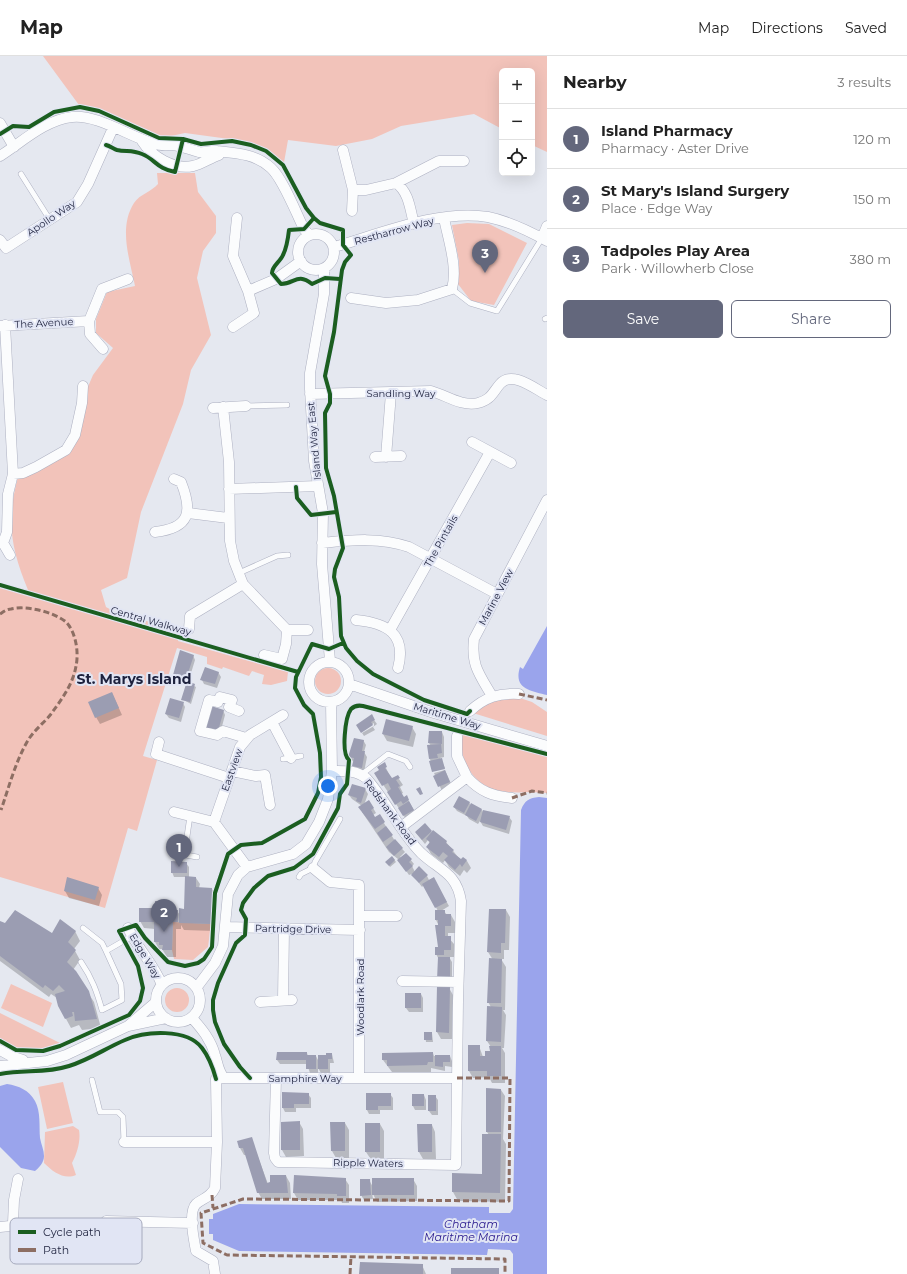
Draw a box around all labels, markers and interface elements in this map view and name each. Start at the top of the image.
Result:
text: Map [20,16,63,39]
text: Map [698,19,729,37]
text: Directions [751,19,823,37]
text: Saved [845,19,887,37]
map controls [499,68,535,176]
button: + [499,68,535,104]
text: Nearby [563,72,627,92]
text: 3 results [837,74,891,90]
button: − [499,104,535,140]
text: Island Pharmacy [601,121,733,140]
text: 1 [573,131,579,147]
text: 120 m [853,131,891,147]
button: locate [499,140,535,176]
text: Pharmacy · Aster Drive [601,140,749,156]
text: St Mary's Island Surgery [601,181,789,200]
text: 2 [572,191,580,207]
text: 150 m [853,191,891,207]
street label: Apollo Way [24,197,78,239]
text: Place · Edge Way [601,200,712,216]
street label: Restharrow Way [353,214,436,248]
pin: 3 [472,240,498,273]
text: Tadpoles Play Area [601,241,750,260]
text: 3 [572,251,580,267]
text: 380 m [850,251,891,267]
text: Park · Willowherb Close [601,260,754,276]
button: Save [563,300,723,338]
button: Share [731,300,891,338]
street label: The Avenue [14,315,74,331]
street label: Sandling Way [367,387,436,400]
street label: Island Way East [304,401,324,481]
street label: The Pintails [421,512,461,569]
street label: Marine View [476,567,516,627]
street label: Central Walkway [109,603,193,639]
district label: St. Marys Island [77,670,191,688]
street label: Maritime Way [412,700,483,733]
street label: Eastview [218,747,246,793]
your location [318,776,338,796]
street label: Redshank Road [361,776,419,848]
pin: 1 [166,834,192,867]
pin: 2 [151,899,177,932]
street label: Partridge Drive [255,922,331,936]
street label: Edge Way [126,931,164,982]
street label: Woodlark Road [354,958,367,1036]
street label: Samphire Way [268,1072,342,1085]
street label: Ripple Waters [333,1156,403,1170]
water label: Chatham Maritime Marina [424,1217,518,1244]
legend [10,1218,142,1264]
text: Cycle path [43,1225,101,1239]
text: Path [43,1243,69,1257]

